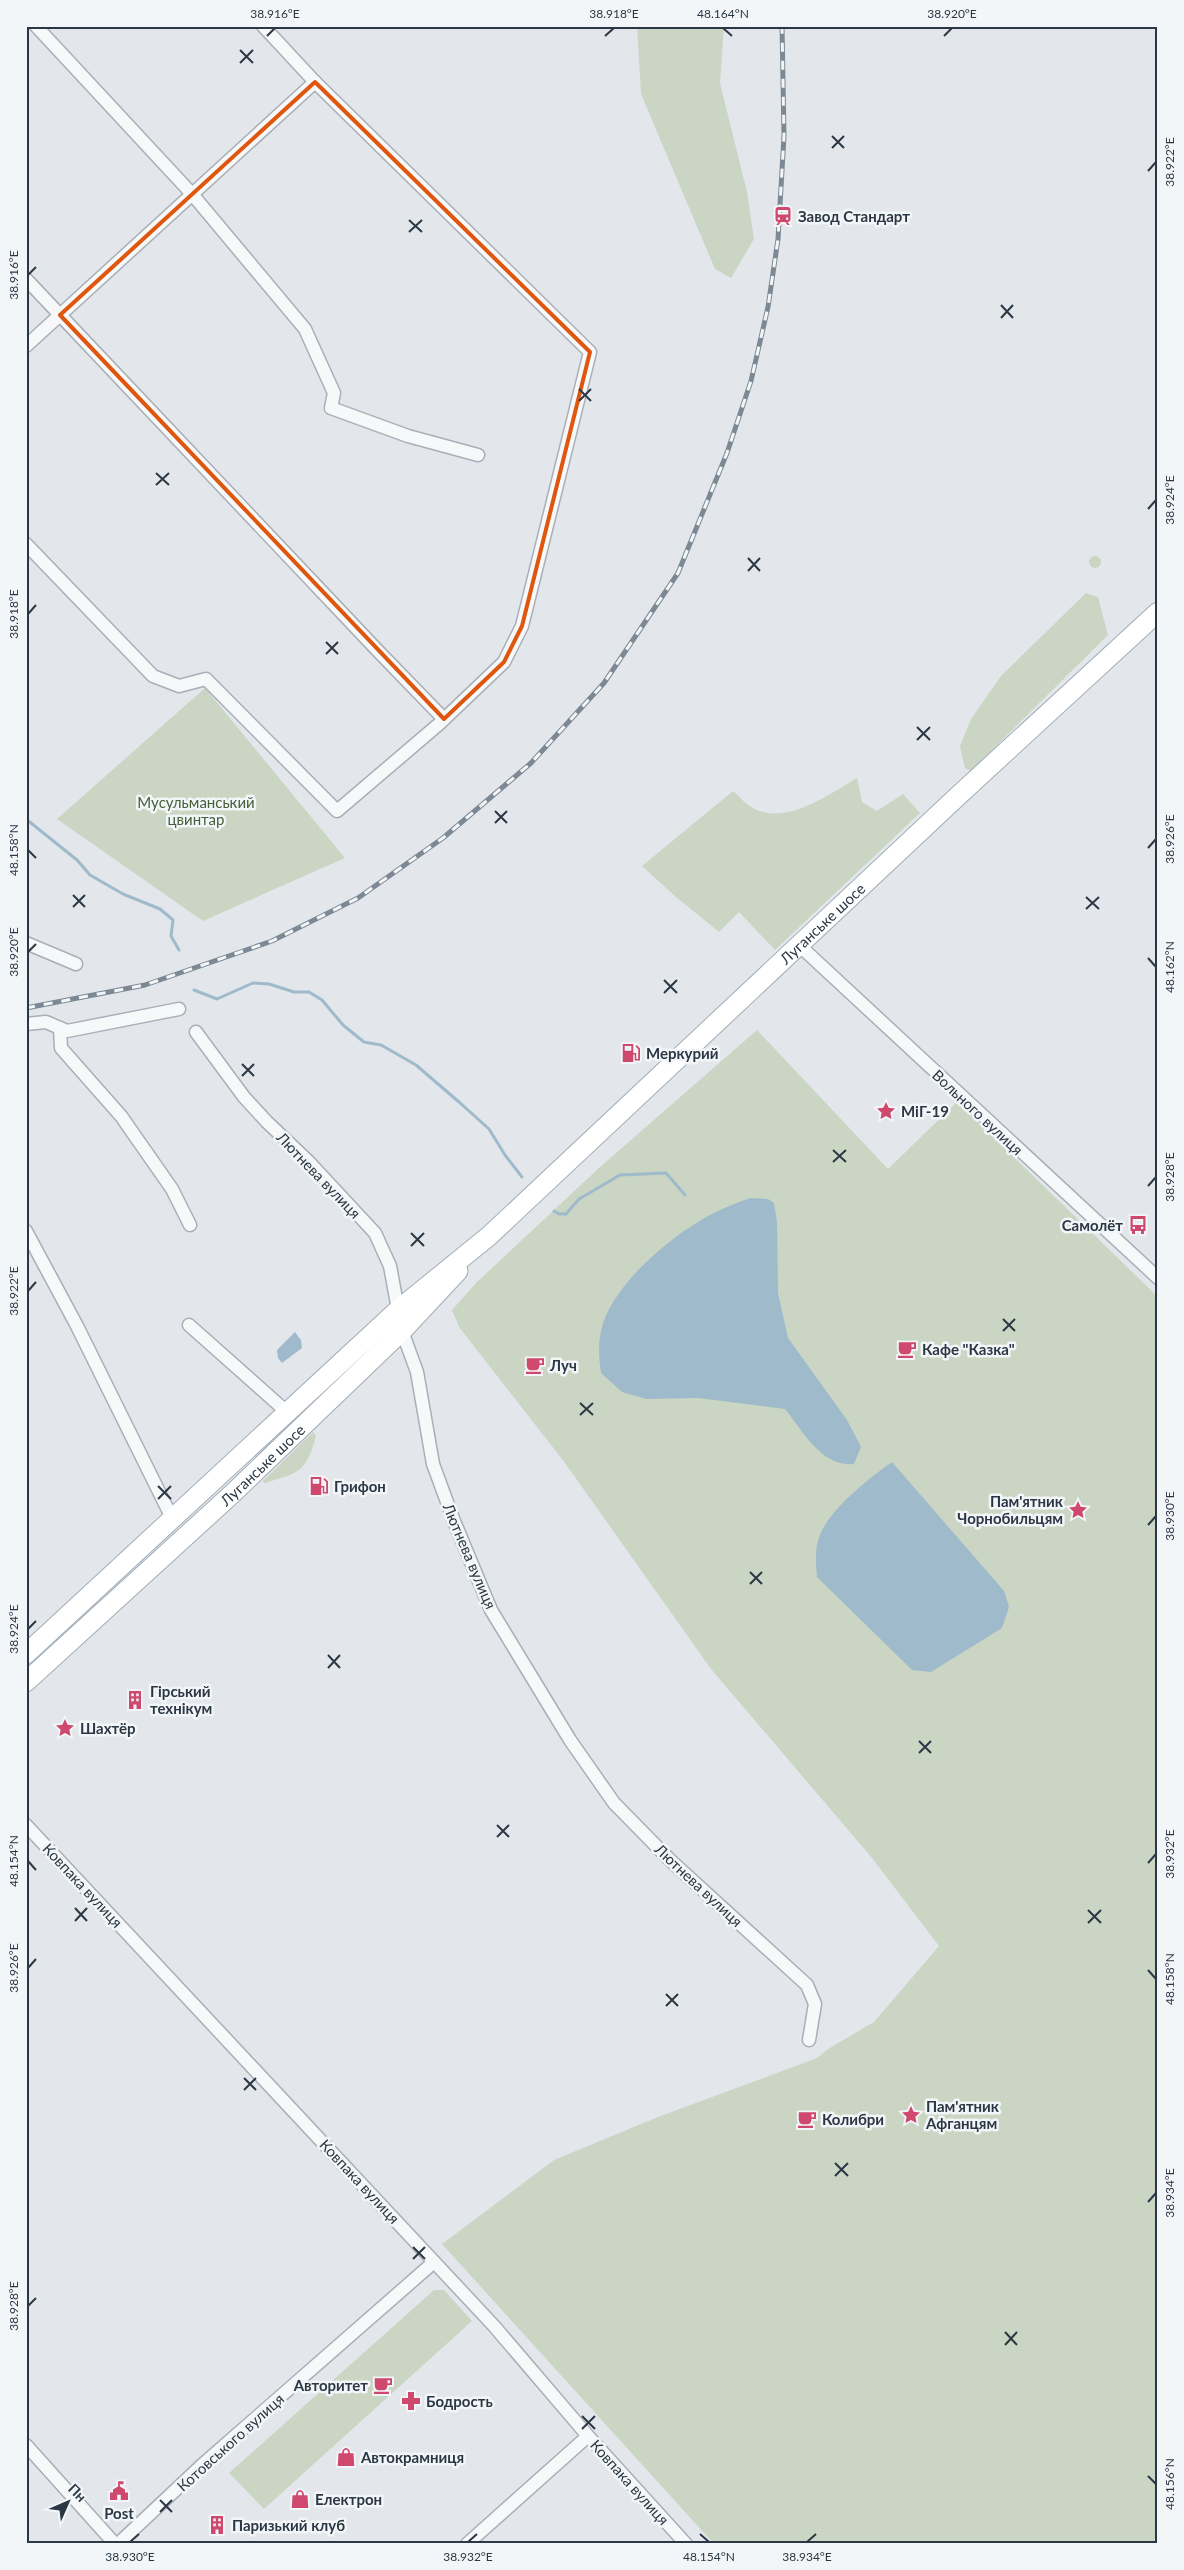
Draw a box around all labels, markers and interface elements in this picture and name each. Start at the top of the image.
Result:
text: 38.916°E [250,6,300,21]
text: 38.918°E [589,6,639,21]
text: 48.164°N [697,6,749,21]
text: 38.920°E [927,6,977,21]
text: 38.922°E [1162,137,1177,187]
station icon: Завод Стандарт [772,205,794,227]
place label: Завод Стандарт [798,207,910,225]
text: 38.916°E [6,250,21,300]
text: 38.924°E [1162,475,1177,525]
text: 38.918°E [6,589,21,639]
park label: Мусульманський цвинтар [137,793,255,828]
text: 38.926°E [1162,814,1177,864]
text: 48.158°N [6,824,21,876]
street label: Луганське шосе [775,879,869,968]
text: 38.920°E [6,927,21,977]
text: 48.162°N [1162,941,1177,993]
fuel station icon: Меркурий [620,1042,642,1064]
place label: Меркурий [646,1044,719,1062]
street label: Вольного вулиця [929,1065,1027,1159]
place icon: МіГ-19 [875,1100,897,1122]
place label: МіГ-19 [901,1102,949,1120]
street label: Лютнева вулиця [273,1127,365,1222]
text: 38.928°E [1162,1152,1177,1202]
bus stop icon: Самолёт [1127,1214,1149,1236]
place label: Самолёт [1062,1216,1123,1234]
text: 38.922°E [6,1266,21,1316]
cafe icon: Кафе "Казка" [896,1338,918,1360]
place label: Кафе "Казка" [922,1340,1015,1358]
cafe icon: Луч [524,1354,546,1376]
place label: Луч [549,1356,577,1374]
street label: Луганське шосе [216,1420,308,1510]
fuel station icon: Грифон [308,1475,330,1497]
place label: Грифон [334,1477,386,1495]
text: 38.930°E [1162,1491,1177,1541]
place label: Пам'ятник Чорнобильцям [957,1492,1064,1527]
place icon: Пам'ятник Чорнобильцям [1067,1499,1089,1521]
street label: Лютнева вулиця [439,1500,500,1612]
text: 38.924°E [6,1604,21,1654]
place label: Гірський технікум [150,1682,212,1717]
building icon: Гірський технікум [124,1689,146,1711]
place icon: Шахтёр [54,1717,76,1739]
place label: Шахтёр [80,1719,136,1737]
text: 38.932°E [1162,1829,1177,1879]
text: 48.154°N [6,1835,21,1887]
street label: Ковпака вулиця [39,1839,127,1931]
street label: Лютнева вулиця [651,1839,746,1930]
text: 38.926°E [6,1943,21,1993]
text: 48.158°N [1162,1953,1177,2005]
place label: Пам'ятник Афганцям [925,2097,1000,2132]
place icon: Пам'ятник Афганцям [900,2104,922,2126]
cafe icon: Колибри [796,2108,818,2130]
place label: Колибри [822,2110,884,2128]
street label: Ковпака вулиця [316,2135,404,2227]
text: 38.934°E [1162,2168,1177,2218]
text: 38.928°E [6,2281,21,2331]
cafe icon: Авторитет [372,2374,394,2396]
place label: Авторитет [293,2376,368,2394]
street label: Котовського вулиця [173,2389,287,2495]
pharmacy icon: Бодрость [400,2390,422,2412]
place label: Бодрость [426,2392,493,2410]
street label: Ковпака вулиця [587,2436,673,2528]
shop icon: Автокрамниця [335,2446,357,2468]
place label: Автокрамниця [360,2448,464,2466]
text: 48.156°N [1162,2458,1177,2510]
north arrow [42,2478,92,2528]
text: Пн [65,2480,90,2505]
public building icon: Post [108,2480,130,2502]
shop icon: Електрон [289,2488,311,2510]
place label: Електрон [315,2490,382,2508]
place label: Post [104,2504,134,2522]
building icon: Паризький клуб [206,2514,228,2536]
place label: Паризький клуб [232,2516,345,2534]
text: 38.930°E [105,2549,155,2564]
text: 38.932°E [443,2549,493,2564]
text: 48.154°N [683,2549,735,2564]
text: 38.934°E [782,2549,832,2564]

